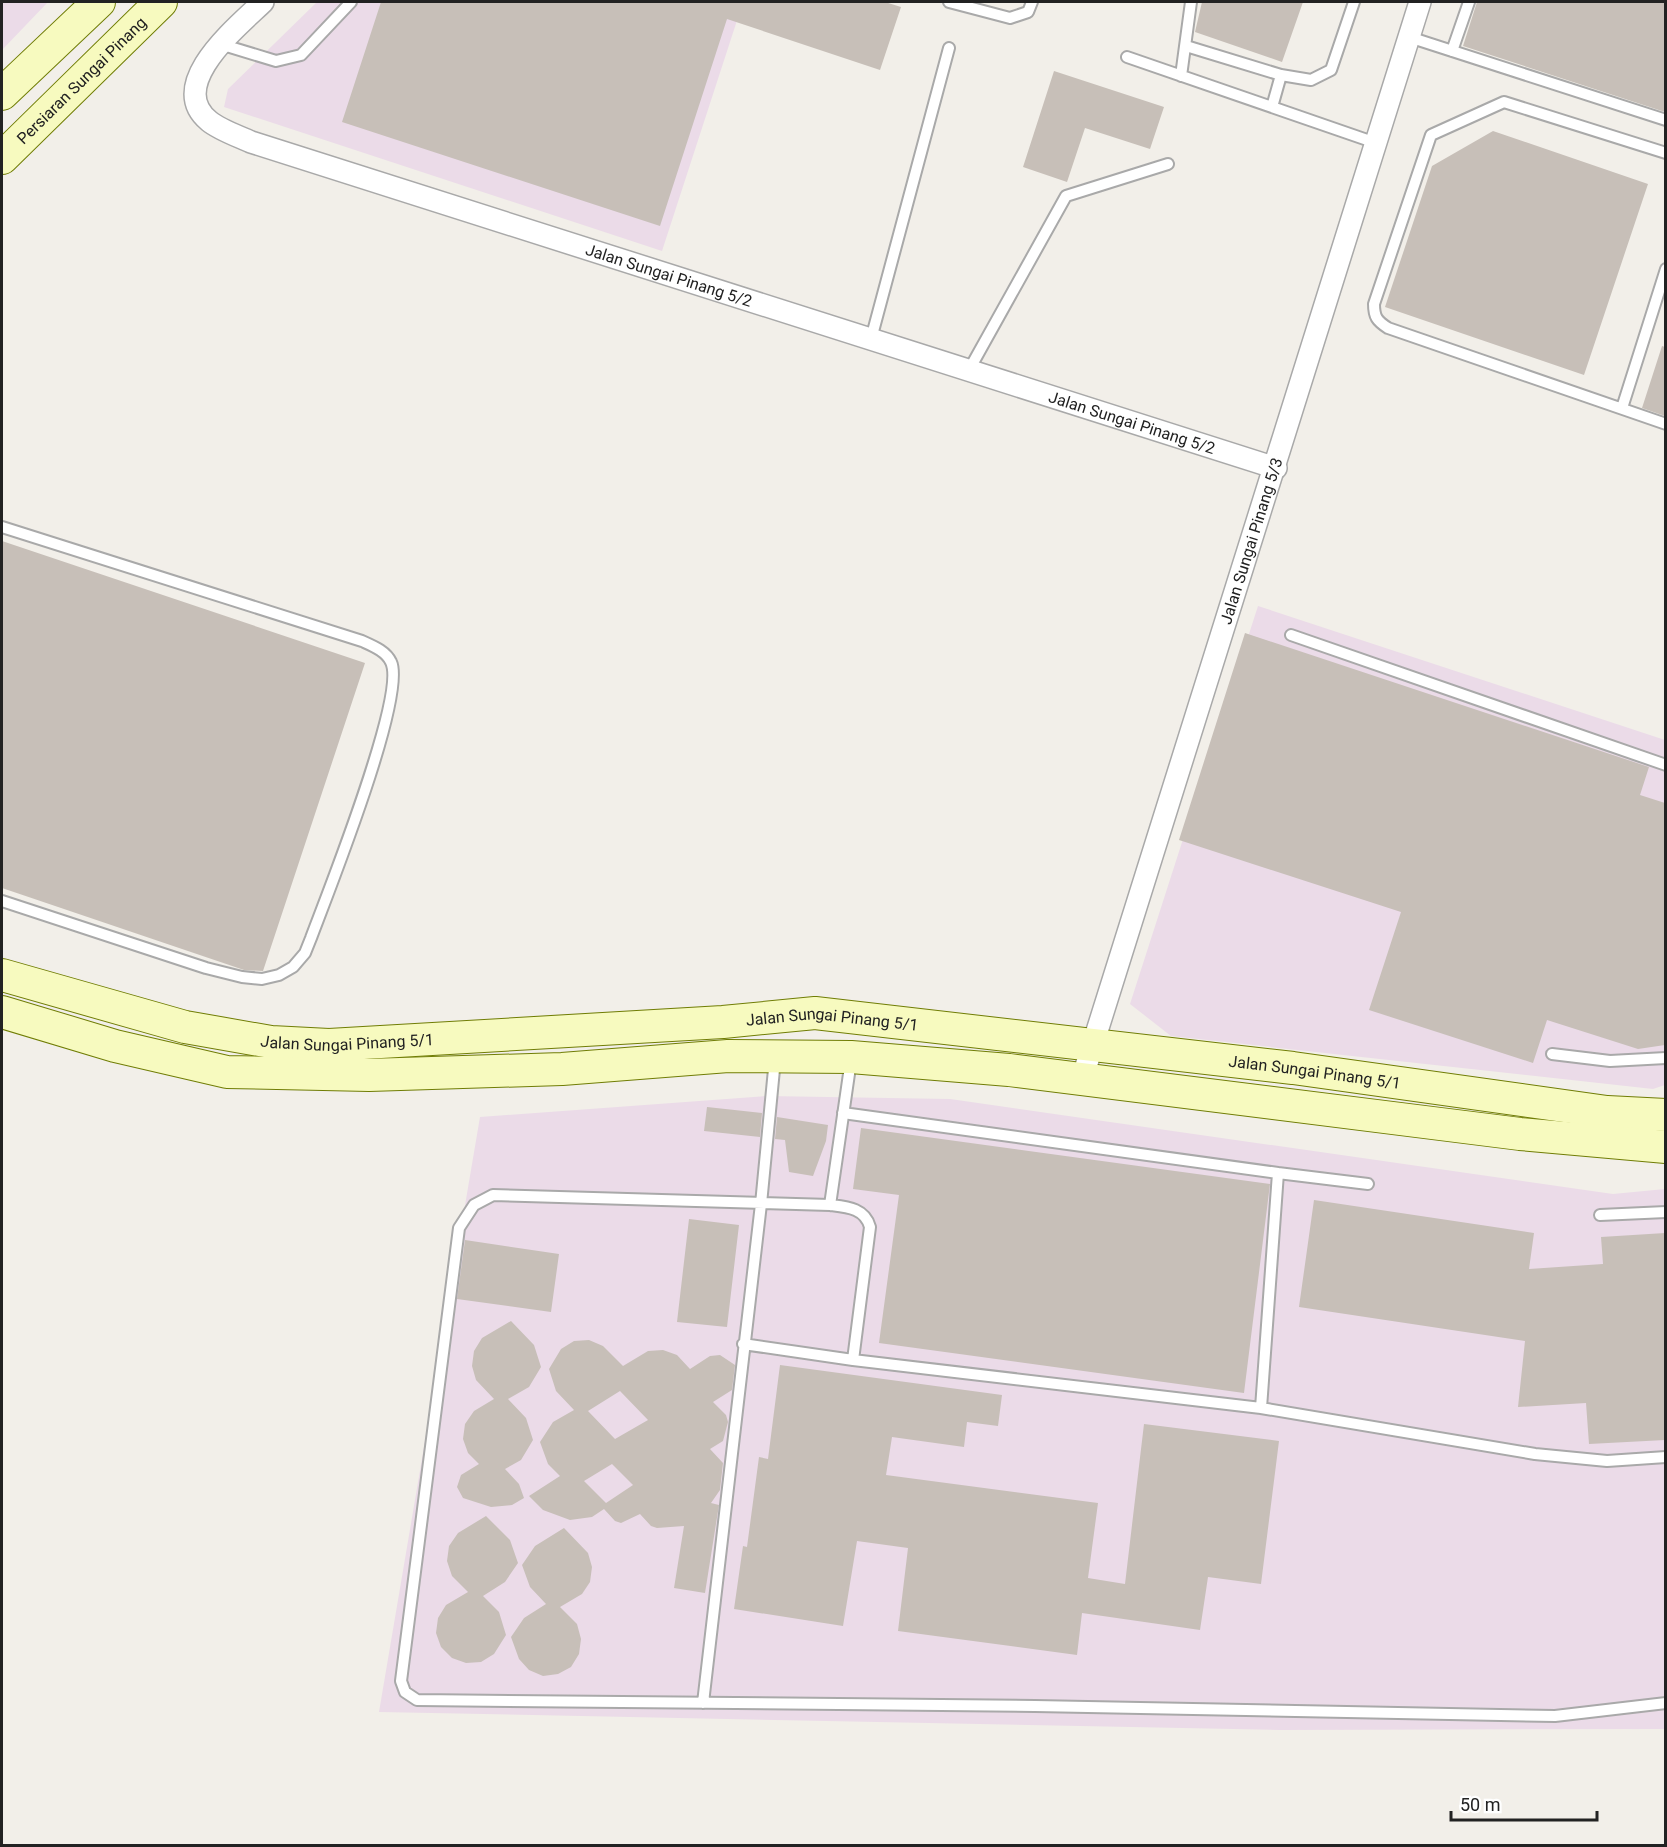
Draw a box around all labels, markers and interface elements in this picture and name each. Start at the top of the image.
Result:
street label: Persiaran Sungai Pinang [13,13,150,148]
street label: Jalan Sungai Pinang 5/2 [583,240,754,311]
street label: Jalan Sungai Pinang 5/2 [1046,387,1217,458]
street label: Jalan Sungai Pinang 5/3 [1216,455,1286,627]
street label: Jalan Sungai Pinang 5/1 [745,1004,919,1035]
street label: Jalan Sungai Pinang 5/1 [259,1030,435,1055]
street label: Jalan Sungai Pinang 5/1 [1228,1052,1402,1093]
scale bar [1451,1784,1596,1822]
text: 50 m [1460,1794,1500,1815]

